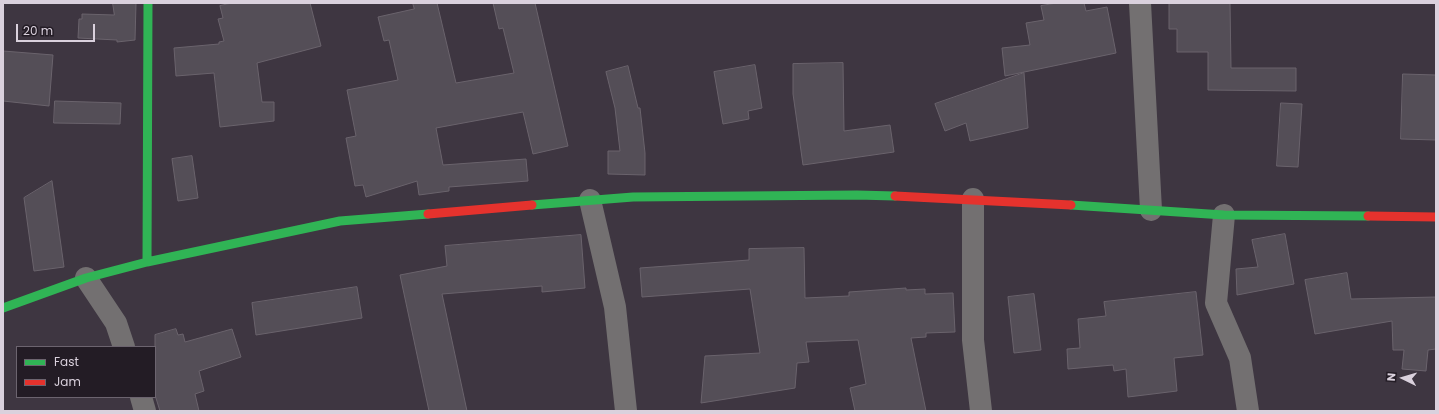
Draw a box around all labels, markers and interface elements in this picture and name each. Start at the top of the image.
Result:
scale bar [18,16,97,42]
text: 20 m [23,22,53,39]
legend [16,346,156,398]
text: Fast [54,353,79,370]
north arrow [1383,358,1423,398]
text: N [1383,372,1399,382]
text: Jam [54,373,81,390]

